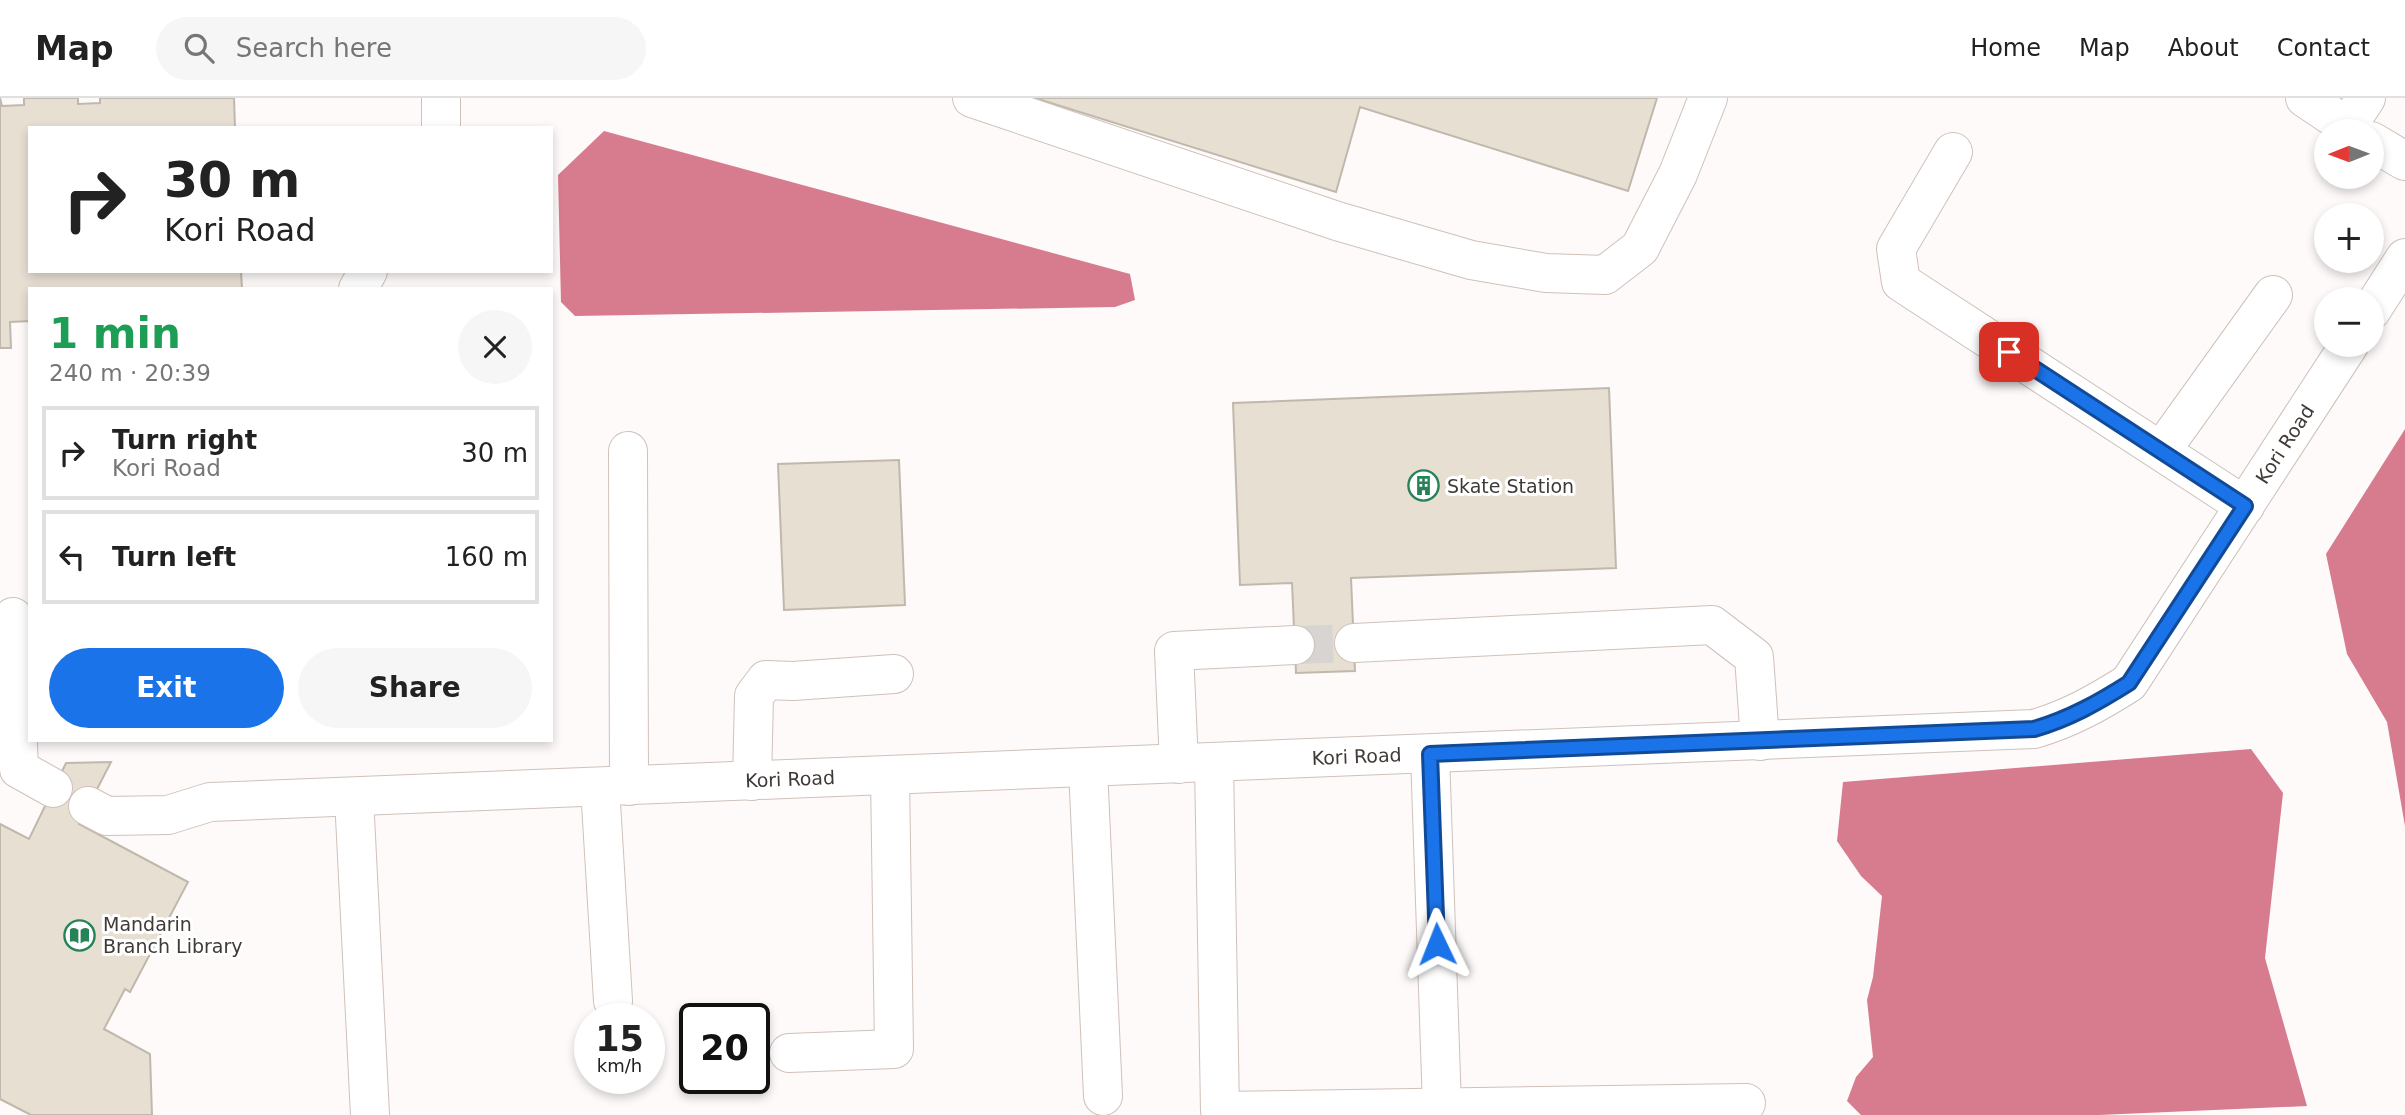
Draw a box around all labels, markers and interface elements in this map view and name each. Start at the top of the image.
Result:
search box [156,17,646,80]
text: Map [35,29,114,68]
icon: search [180,29,218,67]
text: Search here [236,33,392,63]
text: Home [1970,34,2041,62]
text: Map [2079,34,2130,62]
text: About [2168,34,2239,62]
text: Contact [2277,34,2370,62]
north arrow [2314,119,2384,189]
map controls [2314,119,2384,357]
text: 30 m [164,152,300,209]
icon: right [49,154,140,245]
button: + [2314,203,2384,273]
text: Kori Road [164,211,315,249]
button: − [2314,287,2384,357]
text: 1 min [49,309,181,358]
button: close [458,310,532,384]
pin [1979,322,2039,382]
icon: arrive [1990,333,2028,371]
text: 240 m · 20:39 [49,360,211,386]
street label: Kori Road [2251,400,2318,488]
text: Turn right [112,425,257,455]
icon: right [53,434,91,472]
text: 30 m [461,438,528,468]
text: Kori Road [112,455,221,481]
building icon: Skate Station [1407,469,1441,503]
place label: Skate Station [1447,475,1574,497]
icon: left [53,538,91,576]
text: Turn left [112,542,236,572]
text: 160 m [445,542,528,572]
button: Exit [49,648,284,728]
button: Share [298,648,532,728]
street label: Kori Road [1311,743,1402,769]
street label: Kori Road [745,766,835,792]
position arrow [1400,907,1474,981]
place label: Mandarin Branch Library [103,913,243,957]
library icon: Mandarin Branch Library [63,918,97,952]
speed limit sign: 20 [679,1003,770,1094]
text: 15 [595,1019,644,1059]
text: km/h [597,1055,642,1076]

